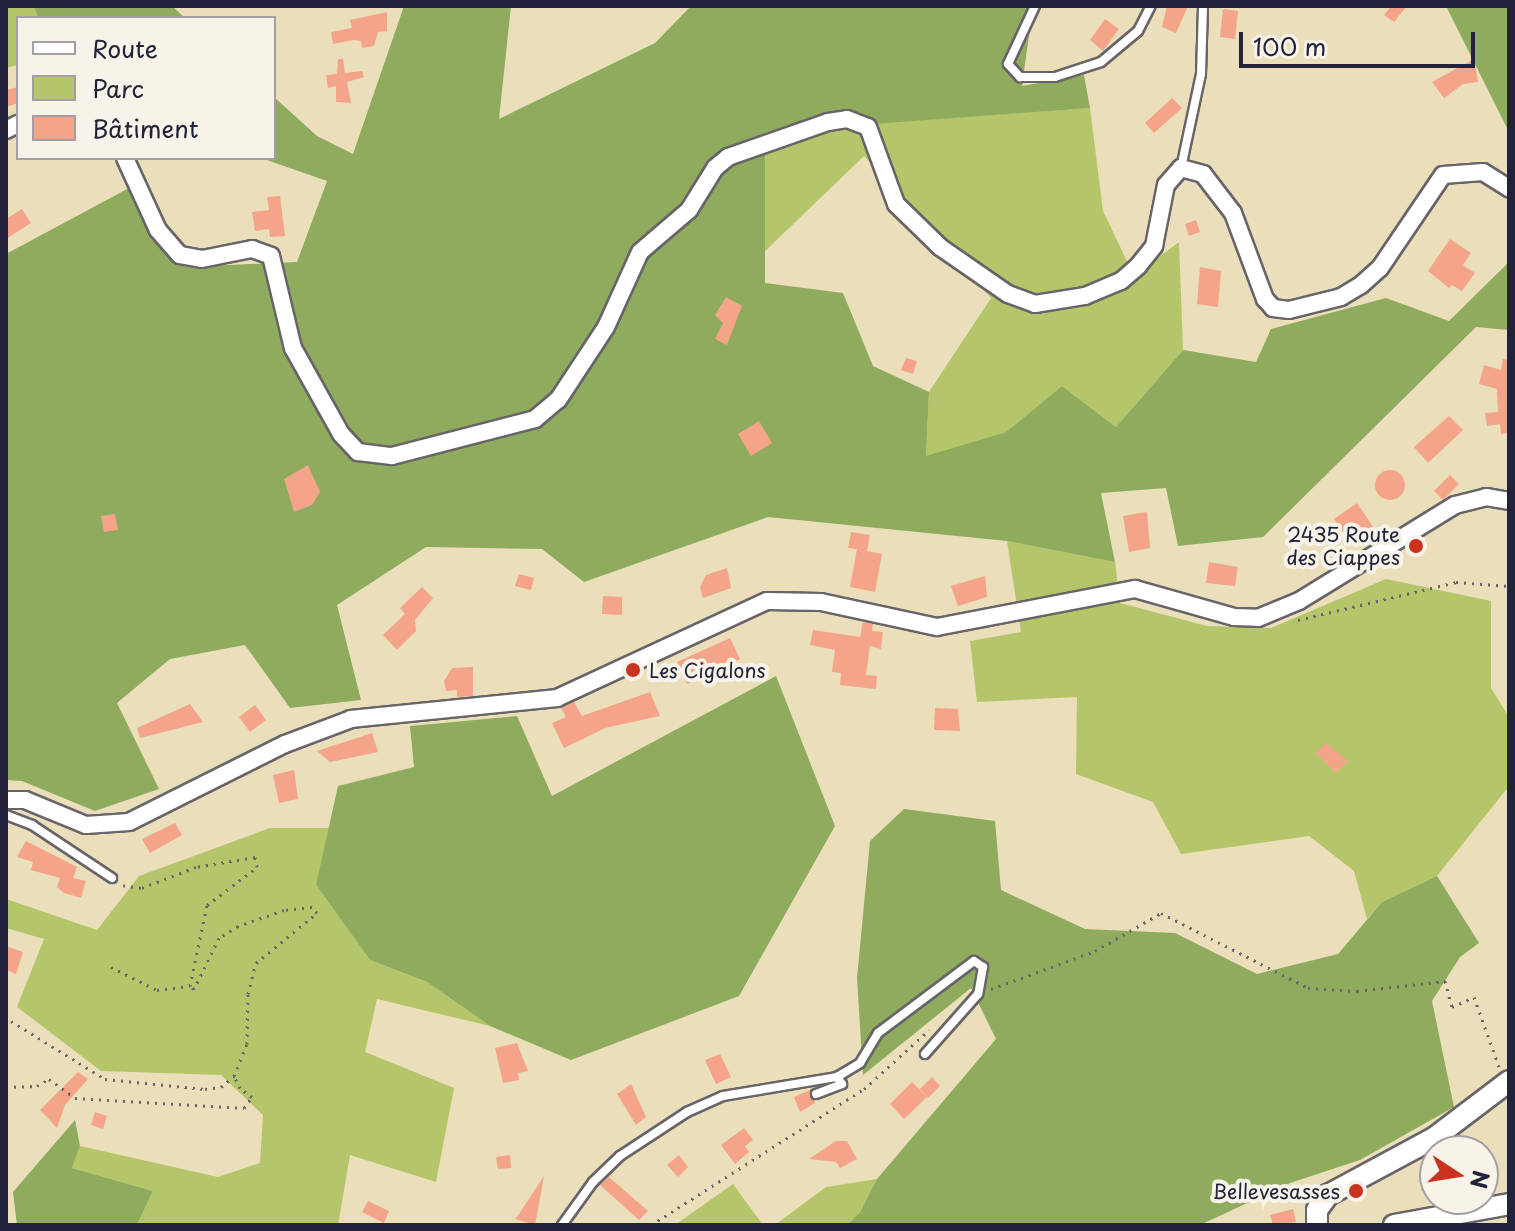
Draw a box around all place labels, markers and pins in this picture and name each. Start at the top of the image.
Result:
place label: 2435 Route des Ciappes [1285,522,1400,569]
marker: 2435 Route des Ciappes [1407,537,1425,555]
place label: Les Cigalons [649,658,769,682]
marker: Les Cigalons [624,661,642,679]
place label: Bellevesasses [1212,1179,1340,1203]
marker: Bellevesasses [1347,1182,1365,1200]

